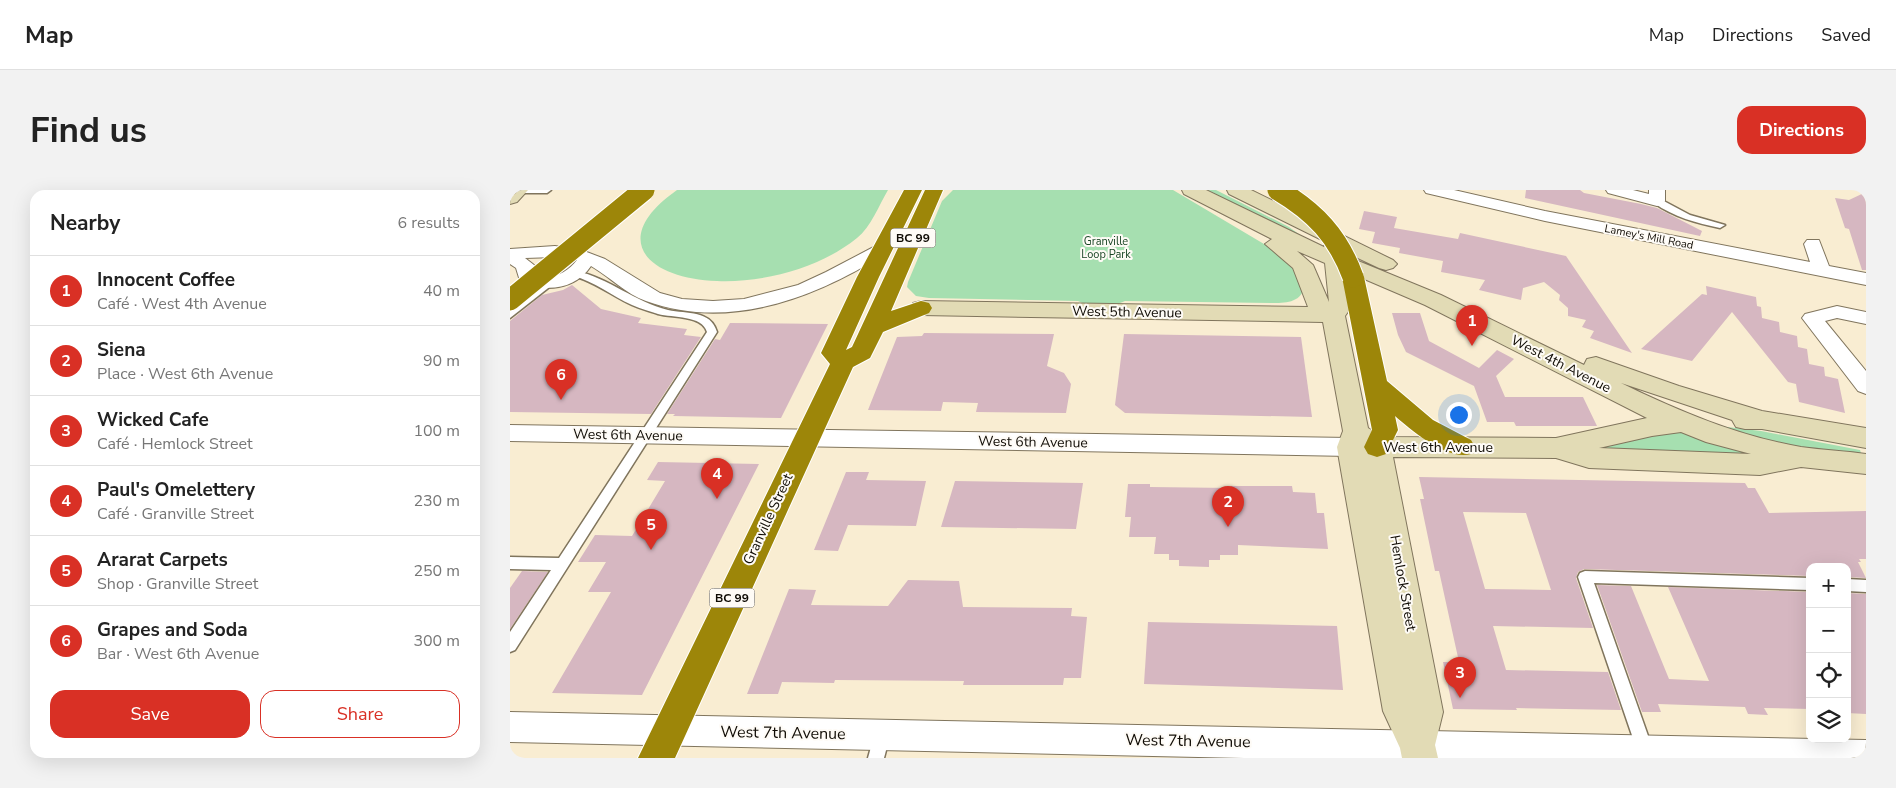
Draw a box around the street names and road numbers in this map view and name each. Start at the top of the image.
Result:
street label: Lamey's Mill Road [1603,221,1695,253]
road number: BC 99 [890,228,936,248]
street label: West 5th Avenue [1072,302,1182,322]
street label: West 4th Avenue [1508,331,1614,397]
street label: West 6th Avenue [573,425,683,445]
street label: West 6th Avenue [978,432,1088,452]
street label: West 6th Avenue [1383,438,1493,457]
street label: Granville Street [739,470,797,568]
street label: Hemlock Street [1385,533,1421,633]
road number: BC 99 [710,588,754,608]
street label: West 7th Avenue [720,721,846,745]
street label: West 7th Avenue [1125,729,1251,753]

